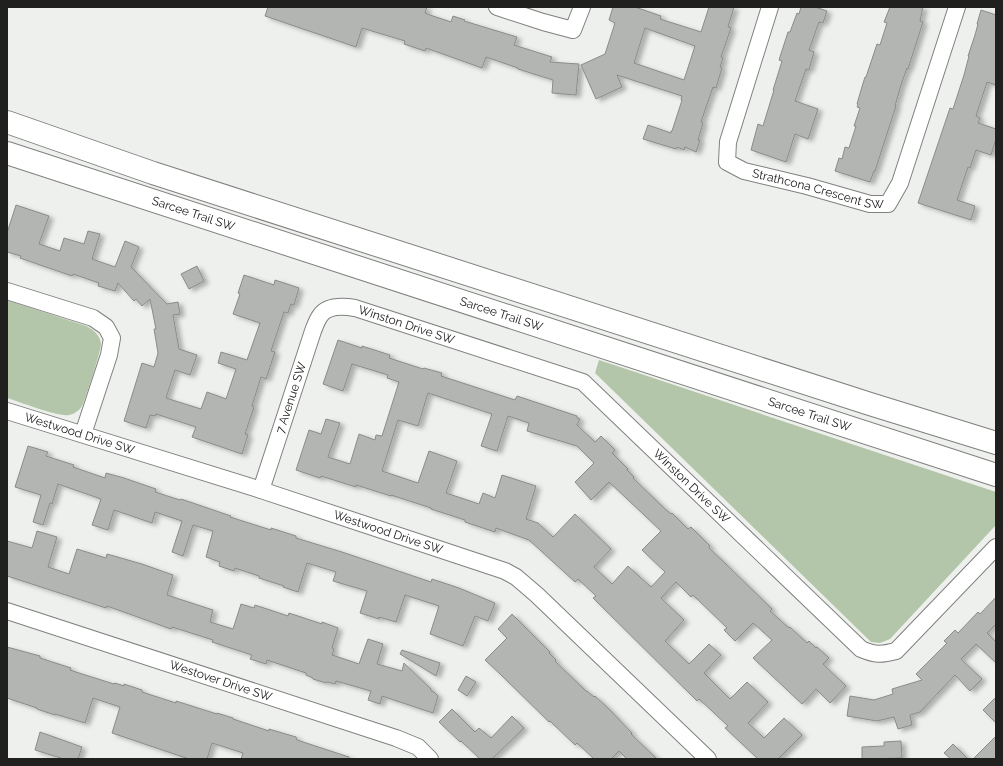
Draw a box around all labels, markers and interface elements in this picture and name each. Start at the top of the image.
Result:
street label: Strathcona Crescent SW [751,166,884,211]
street label: Sarcee Trail SW [150,194,237,234]
street label: Sarcee Trail SW [458,294,545,334]
street label: Winston Drive SW [357,303,457,347]
street label: 7 Avenue SW [273,360,309,435]
street label: Sarcee Trail SW [766,394,853,434]
street label: Westwood Drive SW [23,410,137,457]
street label: Winston Drive SW [650,446,733,526]
street label: Westwood Drive SW [332,508,445,557]
street label: Westover Drive SW [168,658,274,704]

